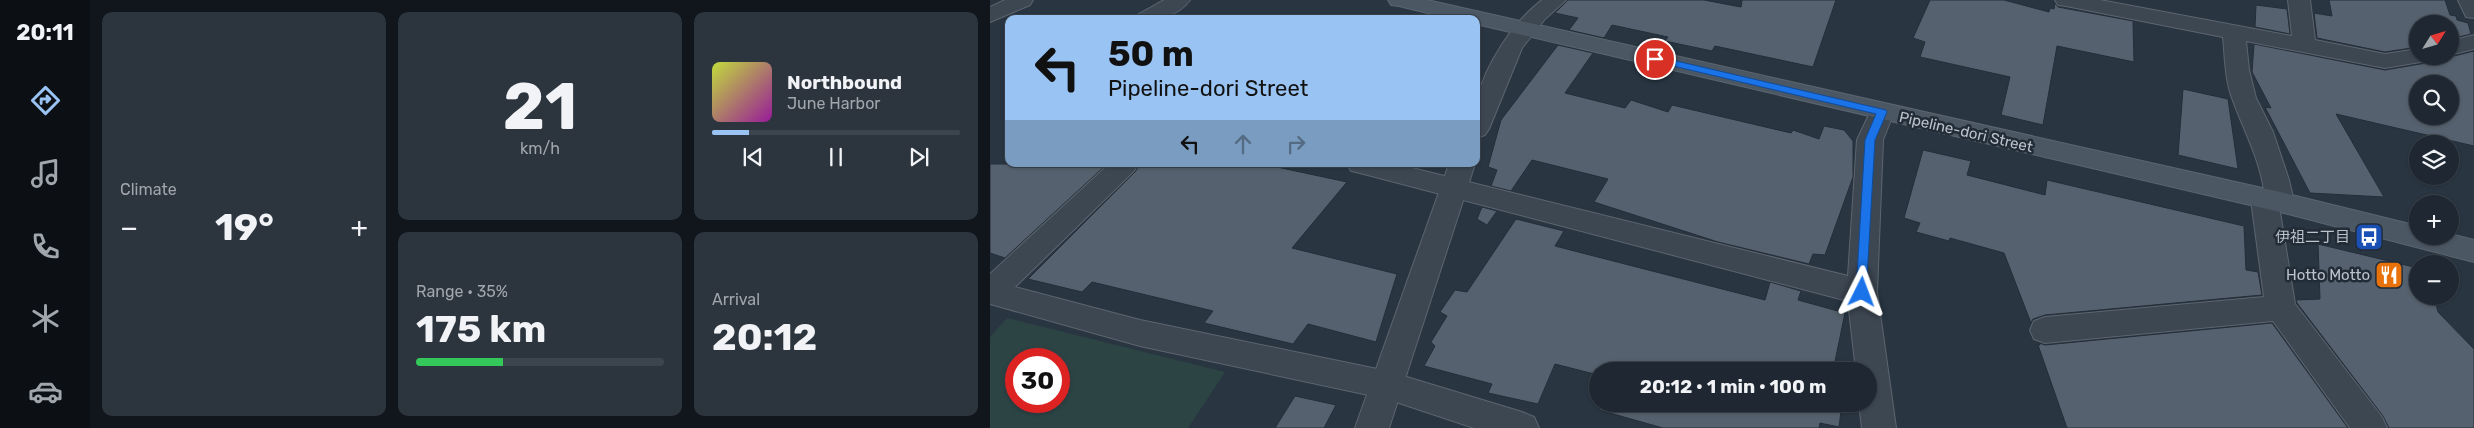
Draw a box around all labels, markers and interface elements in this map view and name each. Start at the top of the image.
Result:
north arrow [2409,15,2459,65]
map controls [2409,15,2459,305]
text: 20:11 [16,19,74,46]
text: 50 m [1108,33,1194,75]
icon: left [1025,35,1090,100]
pin [1634,38,1676,80]
icon: arrive [1641,45,1669,73]
text: 21 [503,68,577,145]
text: Northbound [787,71,902,94]
text: Pipeline-dori Street [1108,75,1308,102]
button: search [2409,75,2459,125]
icon: directions [28,83,63,118]
text: June Harbor [787,94,880,113]
street label: Pipeline-dori Street [1897,108,2035,156]
icon: left [1176,130,1204,158]
icon: ahead [1229,130,1257,158]
icon: right [1282,130,1310,158]
button: layers [2409,135,2459,185]
text: km/h [520,139,560,158]
icon: previous [739,143,767,171]
icon: pause [822,143,850,171]
icon: next [905,143,933,171]
icon: music [28,156,63,191]
text: Climate [120,180,177,199]
button: + [2409,195,2459,245]
text: 19° [215,204,274,250]
text: − [120,211,138,244]
text: + [351,211,368,244]
bus stop icon: 伊祖二丁目 [2354,222,2384,252]
place label: 伊祖二丁目 [2275,228,2350,246]
icon: phone [28,229,63,264]
button: − [2409,255,2459,305]
restaurant icon: Hotto Motto [2374,260,2404,290]
position arrow [1835,265,1887,317]
place label: Hotto Motto [2286,266,2370,284]
text: Range · 35% [416,282,508,301]
text: Arrival [712,290,760,309]
icon: climate [28,301,63,336]
text: 175 km [416,306,546,352]
text: 20:12 [712,314,817,360]
speed limit sign: 30 [1005,348,1070,413]
icon: car [28,374,63,409]
text: 20:12 · 1 min · 100 m [1640,375,1826,398]

